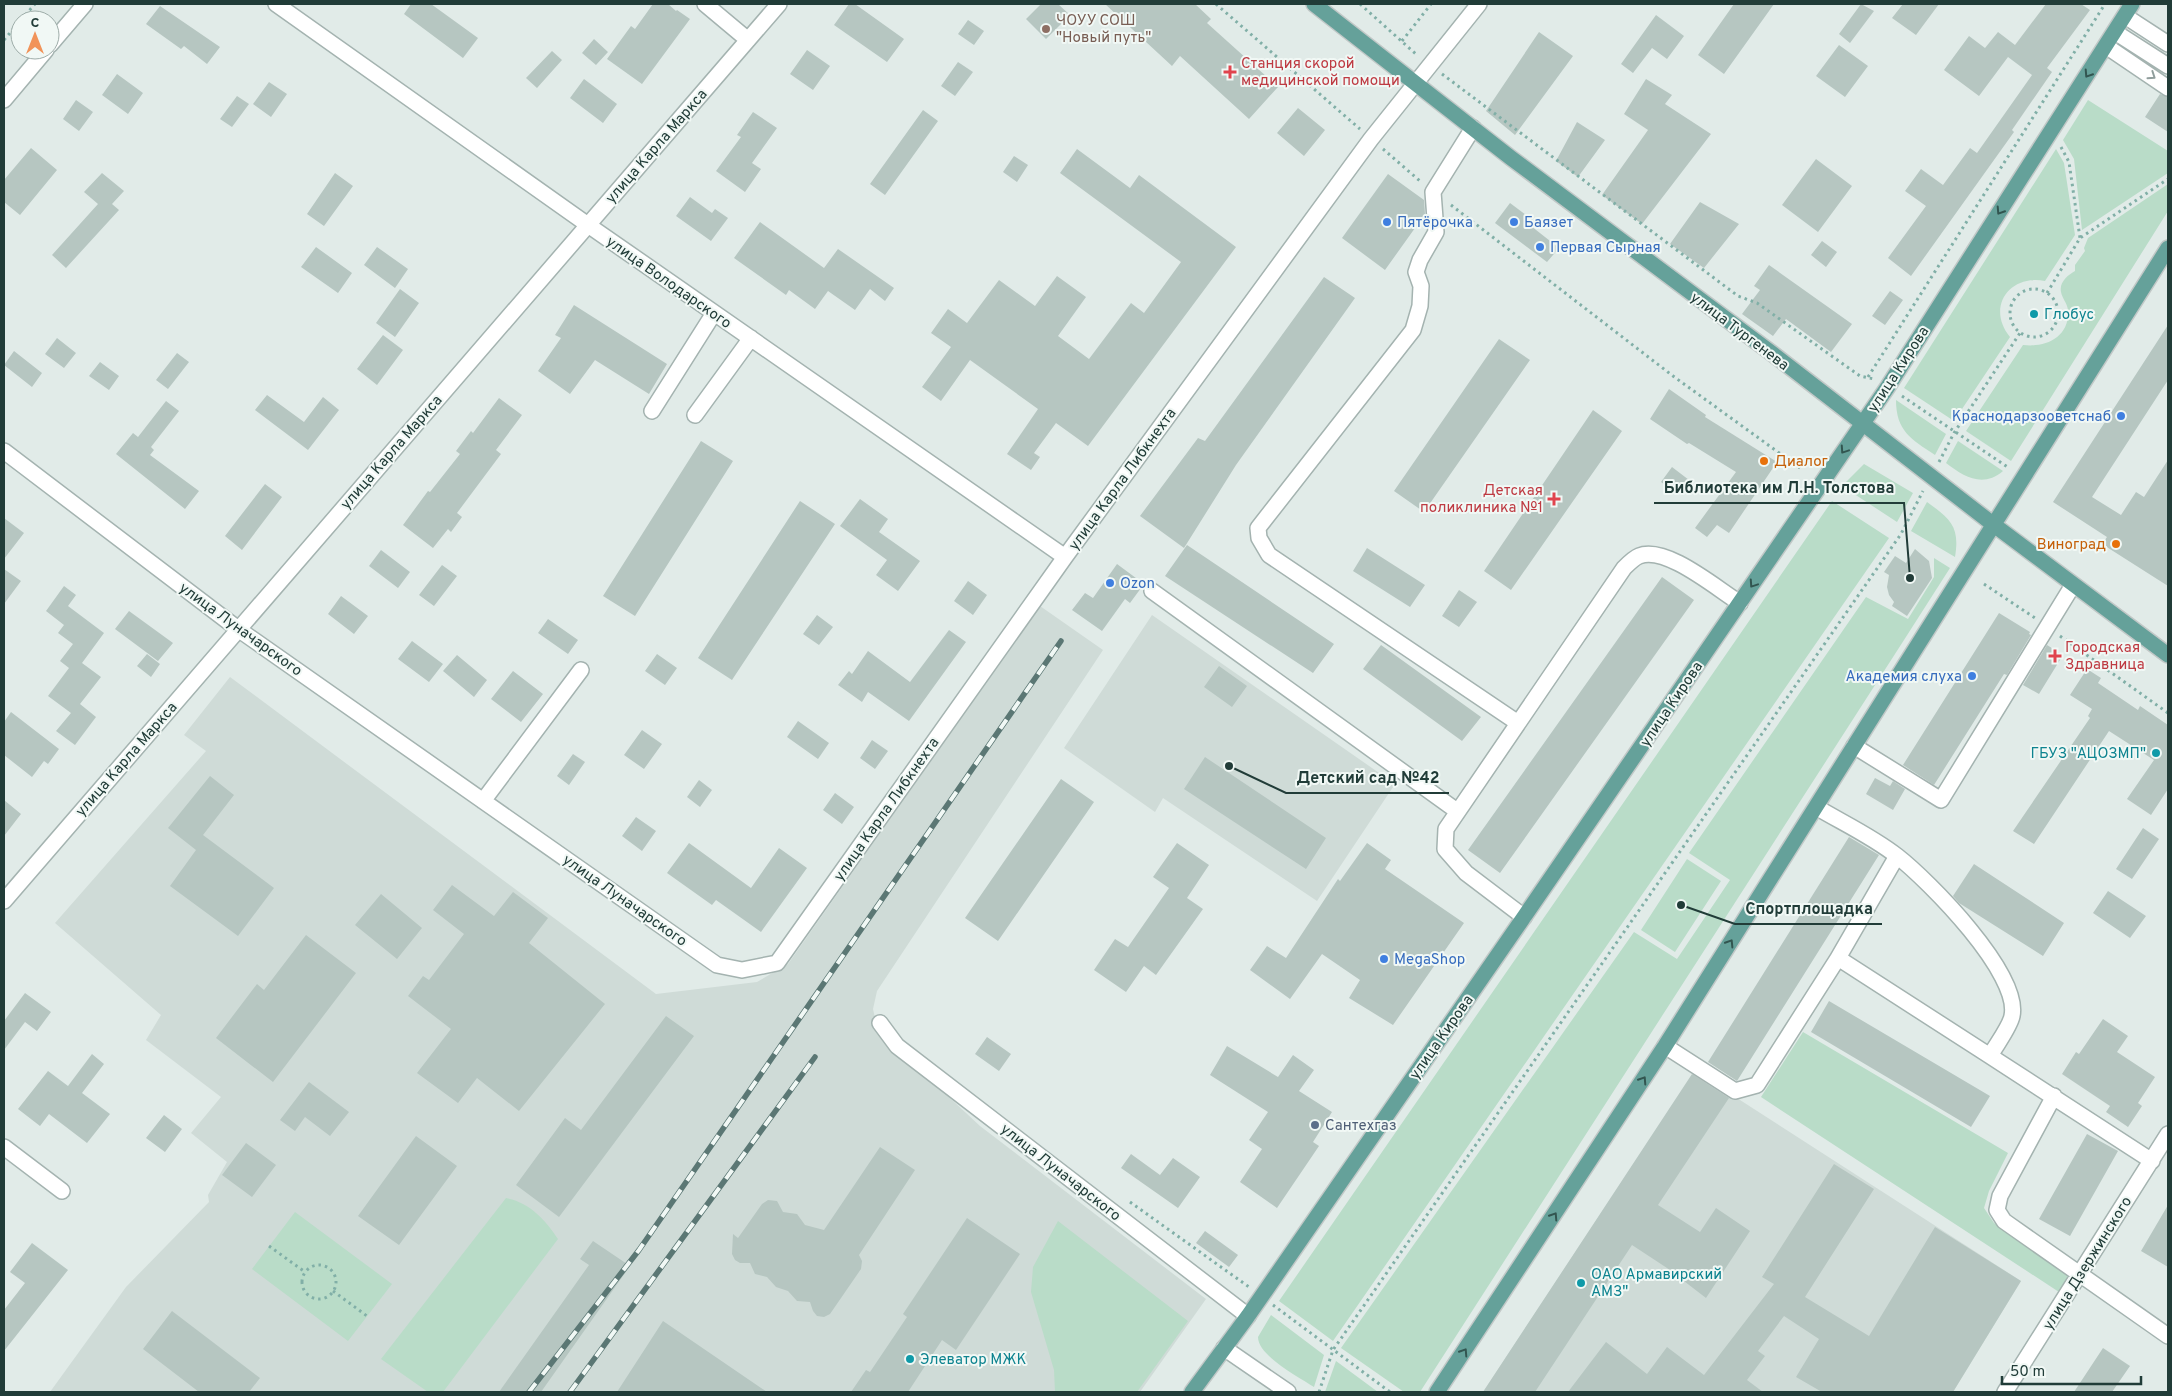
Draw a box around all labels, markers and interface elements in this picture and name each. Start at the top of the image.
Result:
north arrow [10,10,60,60]
place label: ЧОУУ СОШ "Новый путь" [1056,12,1151,48]
text: С [31,15,40,32]
marker: ЧОУУ СОШ "Новый путь" [1040,23,1052,35]
place label: Станция скорой медицинской помощи [1241,55,1400,91]
marker: Станция скорой медицинской помощи [1223,65,1237,79]
one-way arrow [2084,69,2094,78]
one-way arrow [2146,70,2155,79]
street label: улица Карла Маркса [602,86,712,208]
one-way arrow [1997,206,2006,215]
place label: Пятёрочка [1397,214,1473,233]
place label: Баязет [1524,214,1574,233]
marker: Пятёрочка [1381,216,1393,228]
marker: Баязет [1508,216,1520,228]
street label: улица Володарского [602,233,734,334]
place label: Первая Сырная [1550,239,1661,258]
marker: Первая Сырная [1534,241,1546,253]
street label: улица Тургенева [1686,289,1792,376]
place label: Глобус [2044,306,2094,325]
marker: Глобус [2028,308,2040,320]
street label: улица Кирова [1864,323,1934,416]
street label: улица Карла Маркса [337,392,447,514]
street label: улица Карла Либкнехта [1065,405,1181,555]
place label: Краснодарзооветснаб [1952,408,2111,427]
marker: Краснодарзооветснаб [2115,410,2127,422]
one-way arrow [1841,445,1851,454]
place label: Диалог [1774,453,1828,472]
marker: Диалог [1758,455,1770,467]
callout: Библиотека им Л.Н. Толстова [1654,472,1904,503]
text: Библиотека им Л.Н. Толстова [1664,479,1894,499]
place label: Детская поликлиника №1 [1420,482,1543,518]
marker: Детская поликлиника №1 [1547,492,1561,506]
place label: Виноград [2037,536,2106,555]
marker: Виноград [2110,538,2122,550]
place label: Ozon [1120,575,1155,594]
marker: Ozon [1104,577,1116,589]
one-way arrow [1750,578,1759,588]
street label: улица Луначарского [175,579,305,681]
place label: Городская Здравница [2065,639,2145,675]
marker: Городская Здравница [2049,650,2061,662]
street label: улица Кирова [1637,659,1708,751]
place label: Академия слуха [1846,668,1962,687]
marker: Академия слуха [1966,670,1978,682]
street label: улица Карла Маркса [72,699,182,821]
street label: улица Карла Либкнехта [830,734,944,885]
place label: ГБУЗ "АЦОЗМП" [2030,745,2146,764]
marker: ГБУЗ "АЦОЗМП" [2150,747,2162,759]
callout: Детский сад №42 [1286,762,1449,793]
text: Детский сад №42 [1297,769,1440,789]
street label: улица Луначарского [558,851,690,951]
callout: Спортплощадка [1735,893,1882,924]
text: Спортплощадка [1745,900,1873,920]
one-way arrow [1724,939,1734,948]
place label: MegaShop [1394,951,1465,970]
marker: MegaShop [1378,953,1390,965]
street label: улица Кирова [1406,992,1478,1084]
one-way arrow [1637,1076,1646,1086]
place label: Сантехгаз [1325,1117,1397,1136]
marker: Сантехгаз [1309,1119,1321,1131]
street label: улица Луначарского [996,1120,1124,1226]
street label: улица Дзержинского [2039,1193,2137,1334]
one-way arrow [1547,1212,1557,1221]
place label: ОАО Армавирский АМЗ" [1591,1266,1722,1302]
marker: ОАО Армавирский АМЗ" [1575,1277,1587,1289]
one-way arrow [1458,1348,1467,1357]
place label: Элеватор МЖК [920,1351,1027,1370]
marker: Элеватор МЖК [904,1353,916,1365]
scale bar [2002,1354,2141,1386]
text: 50 m [2010,1363,2045,1382]

